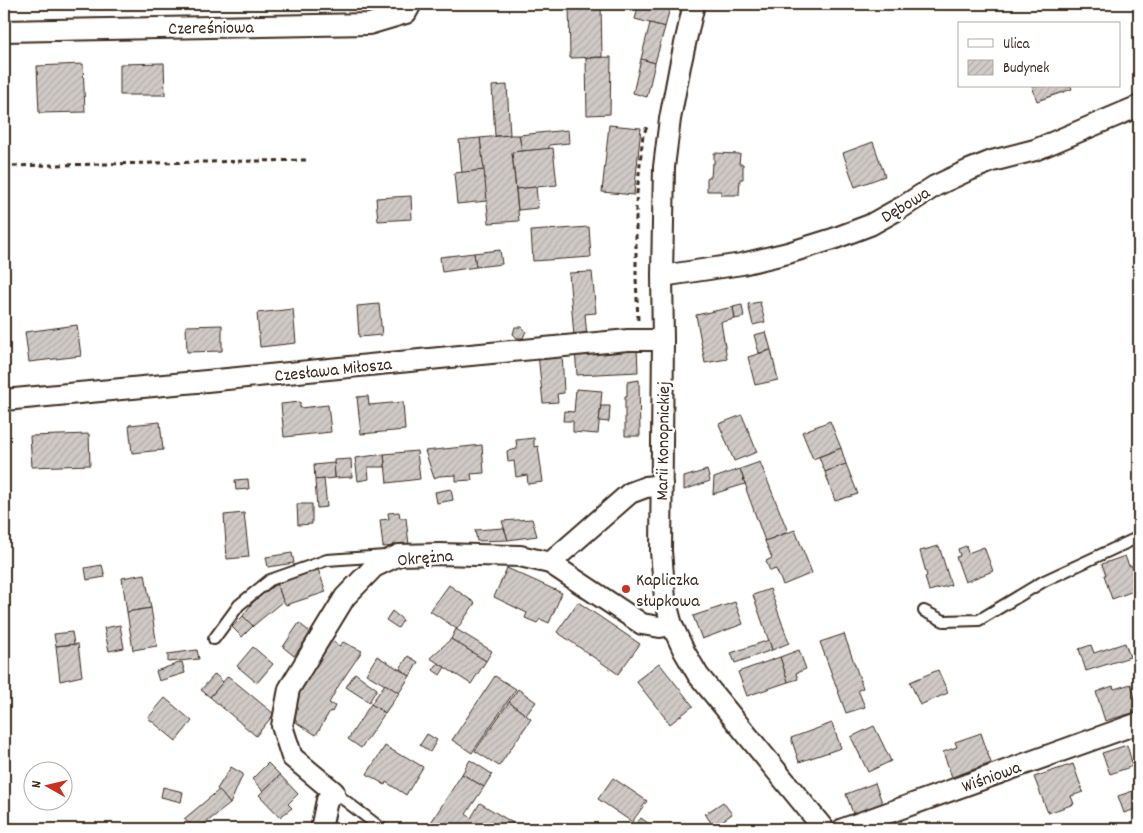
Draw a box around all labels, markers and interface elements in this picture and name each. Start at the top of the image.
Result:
street label: Czereśniowa [168,16,255,43]
legend [958,22,1120,88]
text: Ulica [1003,34,1031,56]
text: Budynek [1003,58,1049,80]
street label: Dębowa [877,181,936,231]
street label: Czesława Miłosza [273,353,394,390]
street label: Marii Konopnickiej [651,381,678,501]
street label: Okrężna [396,545,455,574]
place label: Kapliczka słupkowa [636,569,700,615]
marker: Kapliczka słupkowa [620,583,632,595]
street label: Wiśniowa [959,756,1025,801]
north arrow [22,760,72,810]
text: N [27,780,48,789]

